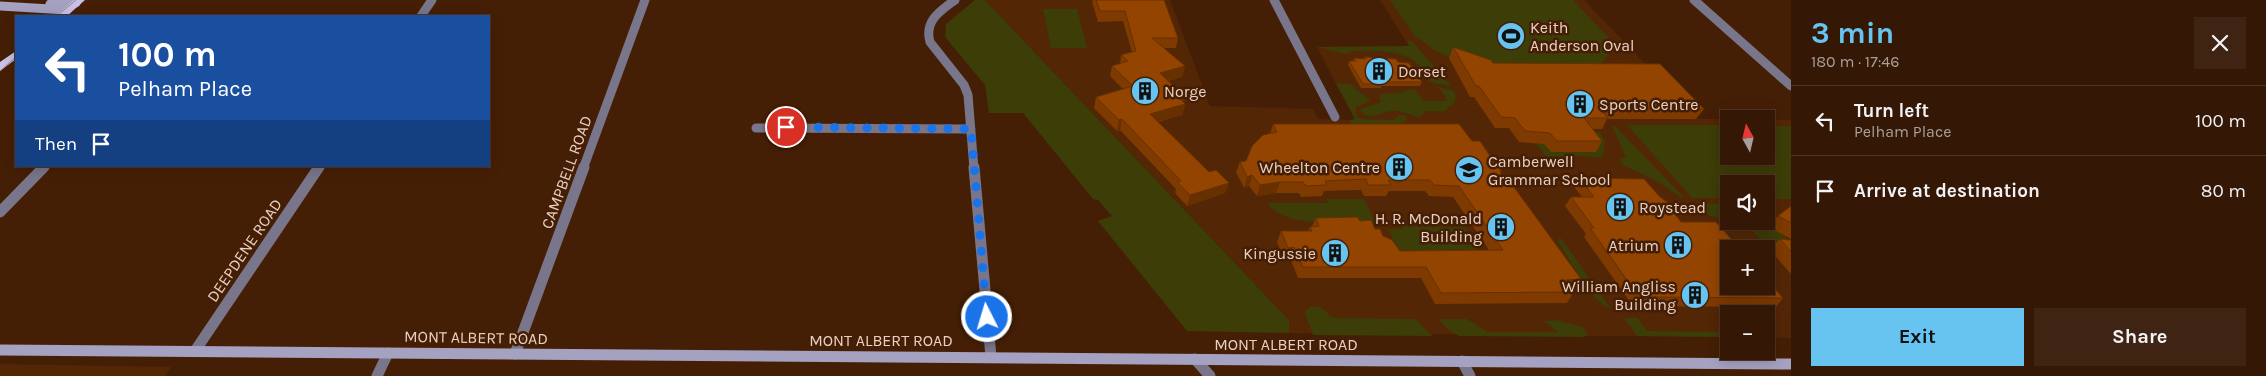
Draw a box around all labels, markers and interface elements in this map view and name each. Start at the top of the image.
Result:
text: 3 min [1811,15,1894,51]
button: close [2194,17,2246,69]
place label: Keith Anderson Oval [1530,18,1635,55]
sports icon: Keith Anderson Oval [1496,21,1526,51]
text: 100 m [118,34,217,75]
icon: left [35,35,100,100]
text: 180 m · 17:46 [1811,52,1899,71]
building icon: Dorset [1364,56,1394,86]
place label: Dorset [1398,62,1446,81]
text: Pelham Place [118,76,252,102]
building icon: Norge [1130,76,1160,106]
place label: Norge [1164,82,1206,101]
building icon: Sports Centre [1565,89,1595,119]
place label: Sports Centre [1599,95,1698,114]
text: Turn left [1854,100,1929,122]
pin [765,106,807,148]
icon: left [1811,107,1839,135]
north arrow [1720,110,1775,165]
map controls [1720,110,1775,360]
text: 100 m [2195,110,2246,132]
street label: CAMPBELL ROAD [537,113,596,231]
icon: arrive [772,113,800,141]
text: Pelham Place [1854,122,1951,141]
icon: arrive [87,130,115,158]
text: Then [35,133,77,155]
building icon: Wheelton Centre [1384,152,1414,182]
place label: Camberwell Grammar School [1488,152,1611,189]
school or university icon: Camberwell Grammar School [1454,155,1484,185]
place label: Wheelton Centre [1259,158,1380,177]
button: sound [1720,175,1775,230]
icon: arrive [1811,177,1839,205]
text: Arrive at destination [1854,180,2040,202]
text: 80 m [2201,180,2246,202]
building icon: Roystead [1605,192,1635,222]
street label: DEEPDENE ROAD [203,195,286,306]
place label: Roystead [1639,198,1706,217]
place label: H. R. McDonald Building [1375,209,1482,246]
building icon: H. R. McDonald Building [1486,212,1516,242]
building icon: Atrium [1663,230,1693,260]
place label: Atrium [1609,236,1659,255]
building icon: Kingussie [1320,238,1350,268]
button: + [1720,240,1775,295]
place label: Kingussie [1243,244,1316,263]
place label: William Angliss Building [1562,277,1676,314]
building icon: William Angliss Building [1680,280,1710,310]
position arrow [960,290,1012,342]
button: − [1720,305,1775,360]
button: Exit [1811,308,2024,366]
button: Share [2034,308,2246,366]
street label: MONT ALBERT ROAD [404,327,548,348]
street label: MONT ALBERT ROAD [809,331,953,350]
street label: MONT ALBERT ROAD [1214,335,1358,354]

